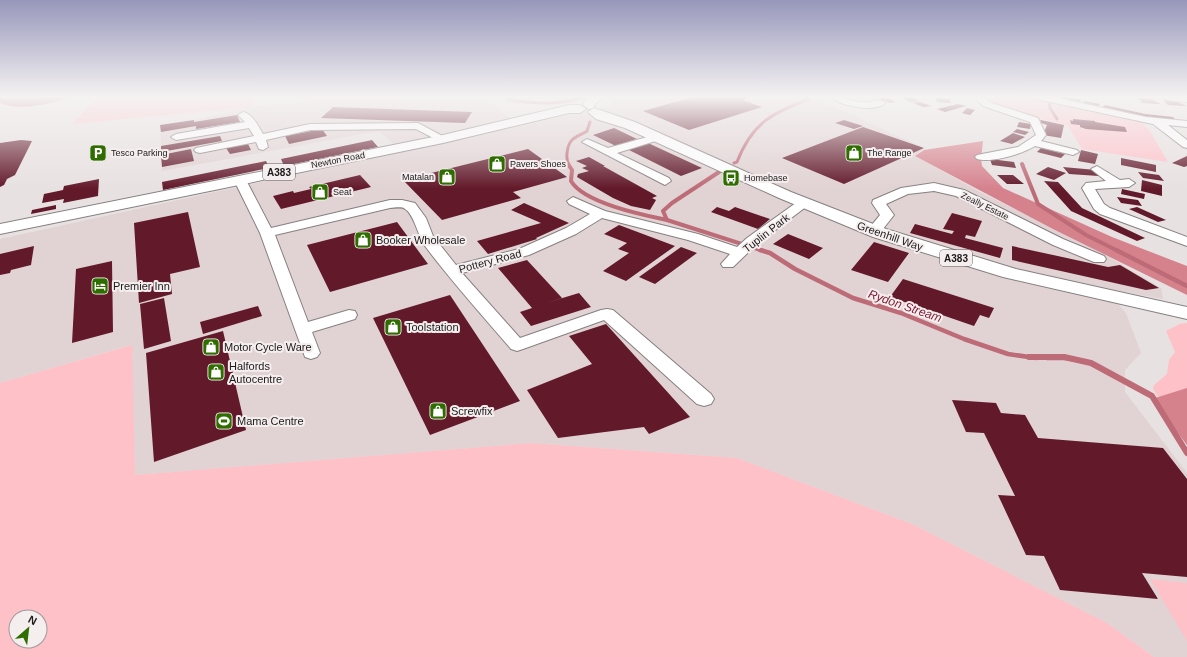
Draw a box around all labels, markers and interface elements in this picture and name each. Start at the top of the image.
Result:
parking icon: Tesco Parking [88,143,108,163]
shop icon: The Range [844,143,864,163]
place label: Tesco Parking [111,148,168,158]
place label: The Range [867,148,912,158]
street label: Newton Road [310,150,366,170]
shop icon: Pavers Shoes [487,154,507,174]
place label: Pavers Shoes [510,159,567,169]
road number: A383 [263,164,295,180]
shop icon: Matalan [437,167,457,187]
bus stop icon: Homebase [721,168,741,188]
place label: Matalan [402,172,434,182]
place label: Homebase [744,173,788,183]
shop icon: Seat [310,182,330,202]
place label: Seat [333,187,352,197]
street label: Zeally Estate [959,190,1011,222]
street label: Tuplin Park [741,211,792,255]
street label: Greenhill Way [856,219,925,253]
shop icon: Booker Wholesale [353,230,373,250]
place label: Booker Wholesale [376,234,465,246]
street label: Pottery Road [457,247,523,275]
road number: A383 [940,250,972,266]
hotel icon: Premier Inn [90,276,110,296]
place label: Premier Inn [113,280,170,292]
water label: Rydon Stream [866,287,944,325]
shop icon: Toolstation [383,317,403,337]
place label: Toolstation [406,321,459,333]
shop icon: Motor Cycle Ware [201,337,221,357]
place label: Motor Cycle Ware [224,341,312,353]
place label: Halfords Autocentre [229,360,282,385]
shop icon: Halfords Autocentre [206,362,226,382]
shop icon: Screwfix [428,401,448,421]
place label: Screwfix [451,405,493,417]
sports icon: Mama Centre [214,411,234,431]
place label: Mama Centre [237,415,304,427]
north arrow [8,609,48,649]
text: N [26,613,39,627]

